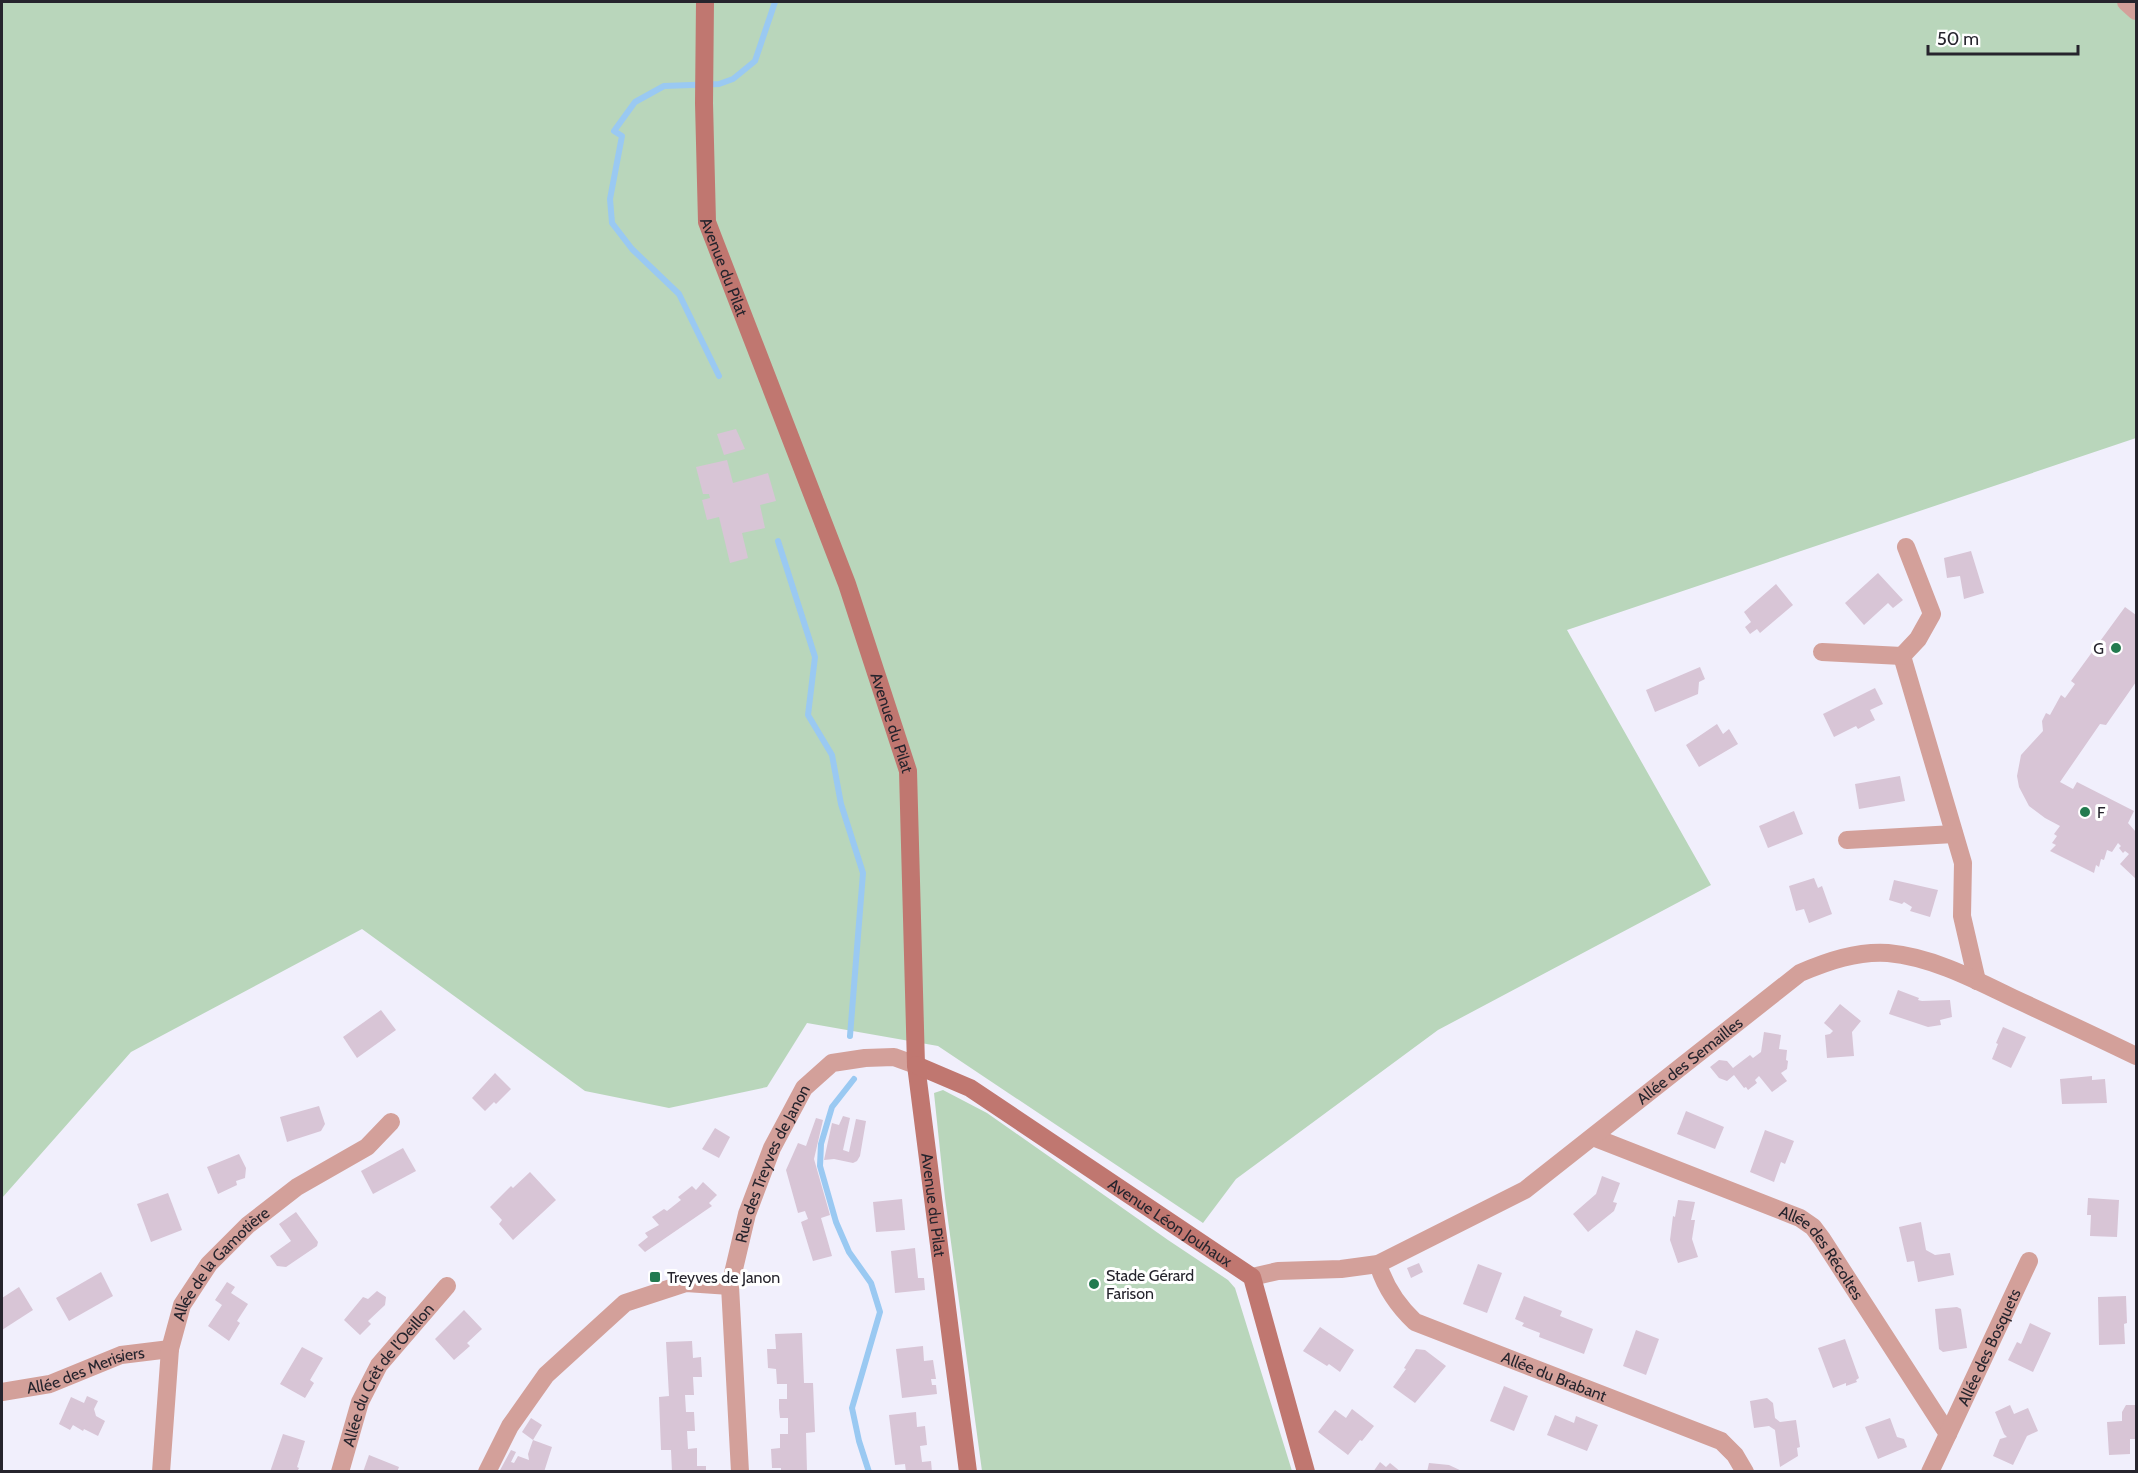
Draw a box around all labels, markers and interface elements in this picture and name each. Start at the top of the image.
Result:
scale bar [1928,18,2078,56]
text: 50 m [1937,28,1979,50]
street label: Avenue du Pilat [697,215,752,319]
place label: G [2093,639,2104,658]
marker: G [2109,641,2123,655]
street label: Avenue du Pilat [867,670,918,776]
place label: F [2097,803,2106,822]
marker: F [2078,805,2092,819]
street label: Allée des Semailles [1633,1012,1746,1108]
street label: Rue des Treyves de Janon [731,1081,814,1245]
street label: Avenue du Pilat [918,1152,950,1258]
street label: Avenue Léon Jouhaux [1105,1174,1236,1271]
street label: Allée des Récoltes [1777,1201,1868,1303]
street label: Allée de la Gamotière [169,1203,273,1323]
place label: Stade Gérard Farison [1106,1266,1194,1303]
place label: Treyves de Janon [667,1268,780,1287]
marker: Treyves de Janon [648,1270,662,1284]
marker: Stade Gérard Farison [1087,1277,1101,1291]
street label: Allée des Bosquets [1953,1285,2024,1409]
street label: Allée du Crêt de l'Oeillon [338,1299,438,1449]
street label: Allée des Merisiers [25,1343,146,1397]
street label: Allée du Brabant [1499,1347,1610,1405]

